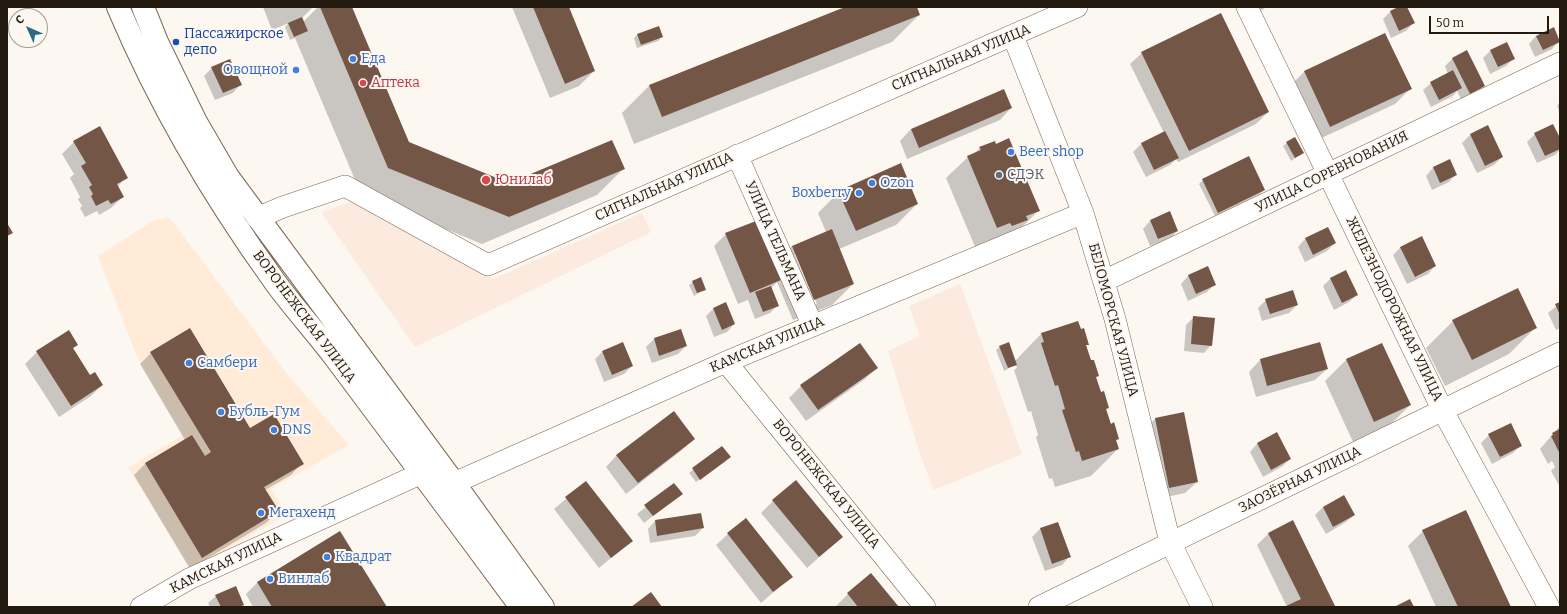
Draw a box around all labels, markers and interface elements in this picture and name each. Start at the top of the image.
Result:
north arrow [8,8,48,48]
scale bar [1431,8,1551,34]
text: С [13,13,27,27]
text: 50 m [1436,16,1464,30]
street label: СИГНАЛЬНАЯ УЛИЦА [889,21,1033,95]
place label: Пассажирское депо [184,26,284,58]
marker: Пассажирское депо [171,37,181,47]
place label: Еда [361,51,386,67]
marker: Еда [348,54,358,64]
place label: Овощной [223,62,288,78]
marker: Овощной [291,65,301,75]
place label: Аптека [371,75,420,91]
marker: Аптека [358,78,368,88]
street label: УЛИЦА СОРЕВНОВАНИЯ [1253,128,1411,216]
place label: Beer shop [1019,144,1084,160]
marker: Beer shop [1006,147,1016,157]
street label: СИГНАЛЬНАЯ УЛИЦА [592,149,736,225]
place label: СДЭК [1007,167,1044,183]
marker: СДЭК [994,170,1004,180]
place label: Юнилаб [495,172,552,188]
marker: Юнилаб [480,174,492,186]
place label: Ozon [880,175,914,191]
marker: Ozon [867,178,877,188]
street label: УЛИЦА ТЕЛЬМАНА [741,179,809,303]
place label: Boxberry [792,185,851,201]
marker: Boxberry [854,188,864,198]
street label: ЖЕЛЕЗНОДОРОЖНАЯ УЛИЦА [1342,214,1446,404]
street label: БЕЛОМОРСКАЯ УЛИЦА [1084,241,1142,399]
street label: ВОРОНЕЖСКАЯ УЛИЦА [249,248,359,386]
street label: КАМСКАЯ УЛИЦА [707,313,827,377]
place label: Самбери [197,355,257,371]
marker: Самбери [184,358,194,368]
place label: Бубль-Гум [229,404,300,420]
marker: Бубль-Гум [216,407,226,417]
street label: ВОРОНЕЖСКАЯ УЛИЦА [769,416,883,552]
place label: DNS [282,422,311,438]
marker: DNS [269,425,279,435]
street label: ЗАОЗЁРНАЯ УЛИЦА [1236,443,1364,517]
place label: Мегахенд [269,505,335,521]
marker: Мегахенд [256,508,266,518]
street label: КАМСКАЯ УЛИЦА [167,529,285,597]
place label: Квадрат [335,549,391,565]
marker: Квадрат [322,552,332,562]
place label: Винлаб [278,571,329,587]
marker: Винлаб [265,574,275,584]

